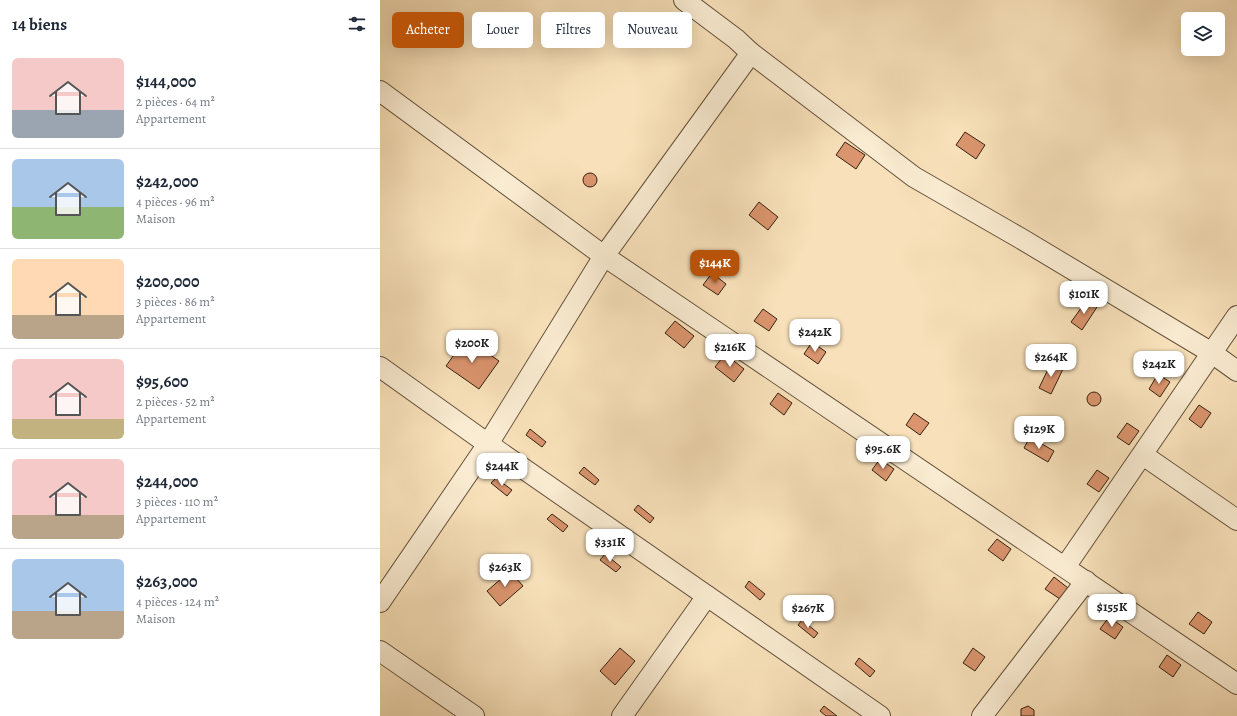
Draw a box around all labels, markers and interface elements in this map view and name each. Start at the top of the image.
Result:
chip: Acheter [392,12,464,48]
chip: Louer [472,12,533,48]
chip: Filtres [541,12,605,48]
chip: Nouveau [613,12,692,48]
map controls [1181,12,1225,56]
button: layers [1181,12,1225,56]
text: 14 biens [12,13,67,36]
icon: filters [346,13,368,35]
text: $144,000 [136,70,196,93]
icon: home [44,74,92,122]
text: 2 pièces · 64 m² [136,93,215,110]
text: Appartement [136,110,206,127]
text: $242,000 [136,170,199,193]
icon: home [44,175,92,223]
text: 4 pièces · 96 m² [136,193,215,210]
text: Maison [136,210,175,227]
pin: $144K [687,250,743,284]
text: $144K [699,254,731,271]
text: $200,000 [136,270,199,293]
icon: home [44,275,92,323]
pin: $101K [1056,281,1112,315]
text: $101K [1069,285,1099,302]
text: 3 pièces · 86 m² [136,293,214,310]
text: Appartement [136,310,206,327]
pin: $242K [787,319,843,353]
text: $242K [798,323,832,340]
pin: $200K [444,330,500,364]
text: $200K [455,334,489,351]
pin: $216K [702,334,758,368]
text: $216K [714,338,746,355]
pin: $264K [1023,344,1079,378]
text: $264K [1034,348,1068,365]
pin: $242K [1131,351,1187,385]
text: $242K [1142,355,1176,372]
text: $95,600 [136,370,189,393]
icon: home [44,375,92,423]
text: 2 pièces · 52 m² [136,393,215,410]
text: Appartement [136,410,206,427]
pin: $129K [1011,416,1067,450]
text: $129K [1023,420,1055,437]
pin: $95.6K [850,436,916,470]
text: $95.6K [865,440,901,457]
pin: $244K [474,453,530,487]
text: $244K [485,457,519,474]
text: $244,000 [136,470,198,493]
icon: home [44,475,92,523]
text: 3 pièces · 110 m² [136,493,218,510]
text: Appartement [136,510,206,527]
pin: $331K [582,529,638,563]
text: $331K [595,533,625,550]
pin: $263K [477,554,533,588]
text: $263K [489,558,521,575]
text: $263,000 [136,570,198,593]
icon: home [44,575,92,623]
text: 4 pièces · 124 m² [136,593,219,610]
pin: $155K [1084,594,1140,628]
pin: $267K [780,595,836,629]
text: $155K [1097,598,1127,615]
text: $267K [792,599,824,616]
text: Maison [136,610,175,627]

